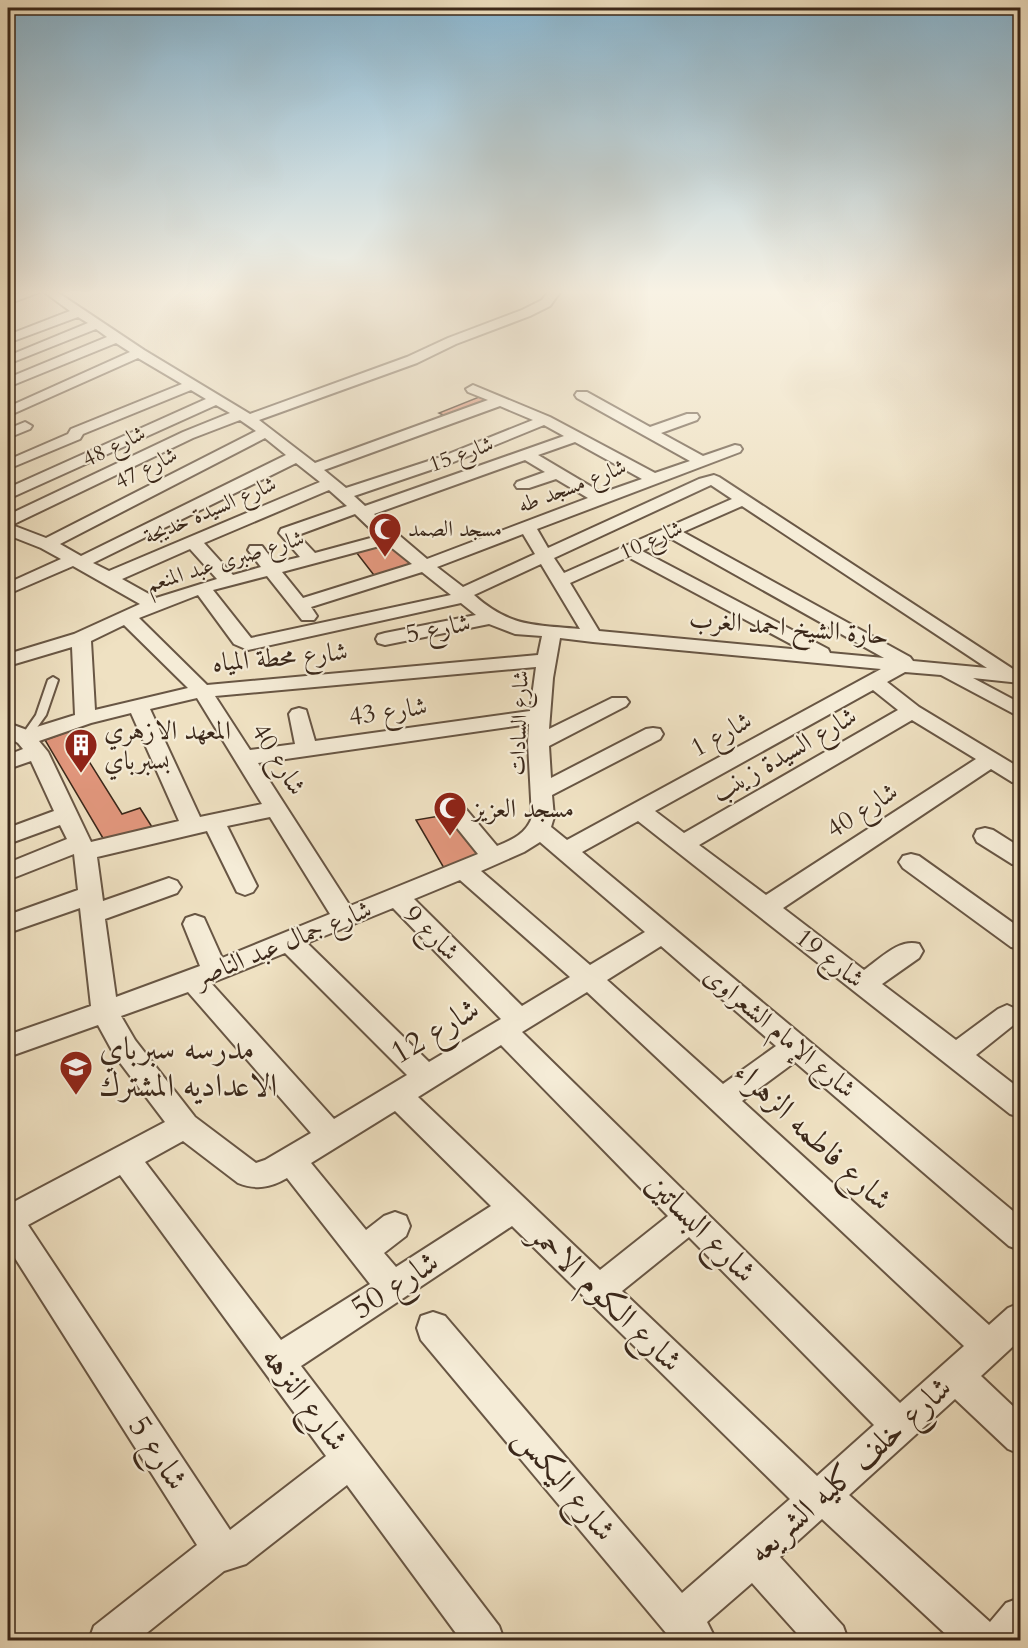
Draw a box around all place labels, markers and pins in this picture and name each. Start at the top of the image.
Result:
mosque icon: مسجد الصمد [367,511,403,558]
place label: مسجد الصمد [408,514,502,544]
place label: المعهد الازهري بسبرباي [104,713,231,781]
building icon: المعهد الازهري بسبرباي [63,727,99,774]
mosque icon: مسجد العزيز [432,790,468,837]
place label: مسجد العزيز [470,791,574,826]
place label: مدرسه سبرباي الاعداديه المشترك [99,1027,277,1108]
school or university icon: مدرسه سبرباي الاعداديه المشترك [58,1049,94,1096]

